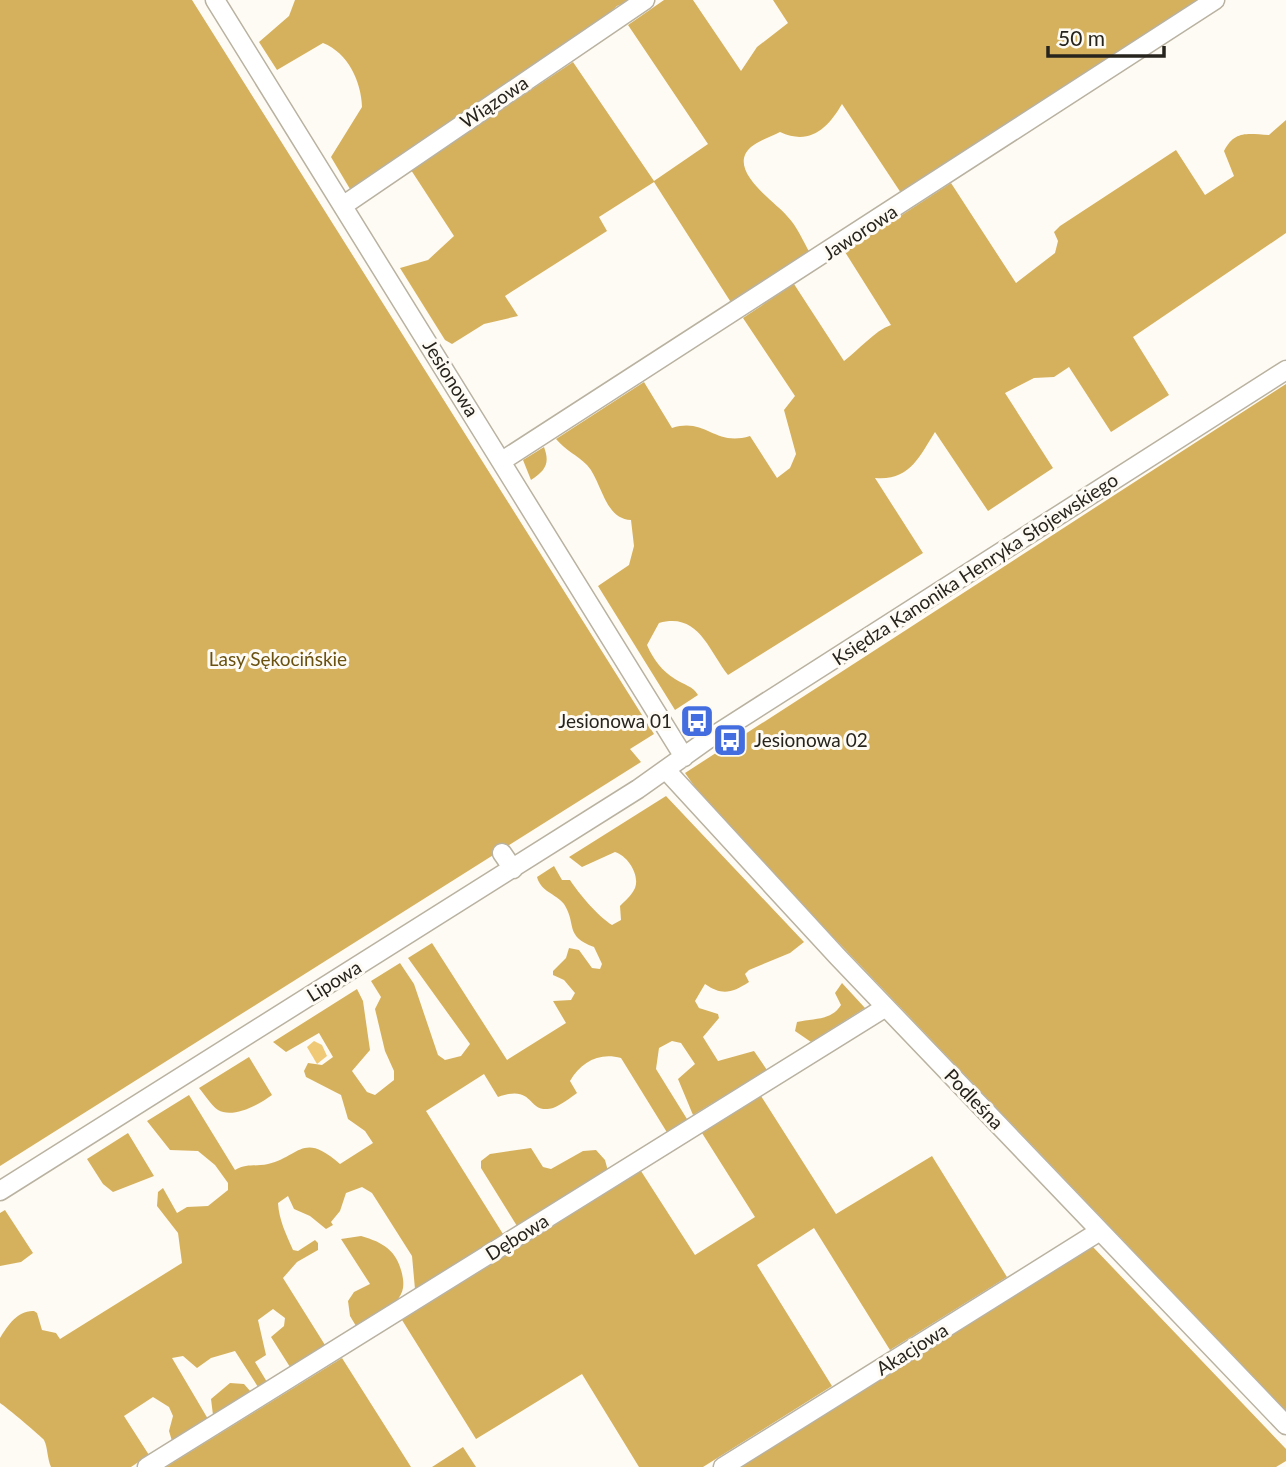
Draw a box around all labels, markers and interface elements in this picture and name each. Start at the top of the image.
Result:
scale bar [1048,14,1164,58]
text: 50 m [1058,25,1105,50]
street label: Wiązowa [455,71,532,133]
street label: Jaworowa [818,199,901,264]
street label: Jesionowa [419,335,484,421]
street label: Księdza Kanonika Henryka Słojewskiego [828,467,1122,670]
park label: Lasy Sękocińskie [209,647,347,670]
bus stop icon: Jesionowa 01 [678,702,716,740]
place label: Jesionowa 01 [558,709,672,732]
bus stop icon: Jesionowa 02 [711,721,749,759]
place label: Jesionowa 02 [754,728,868,751]
street label: Lipowa [302,955,365,1006]
street label: Podleśna [940,1064,1009,1134]
street label: Dębowa [481,1208,552,1265]
street label: Akacjowa [872,1318,952,1380]

